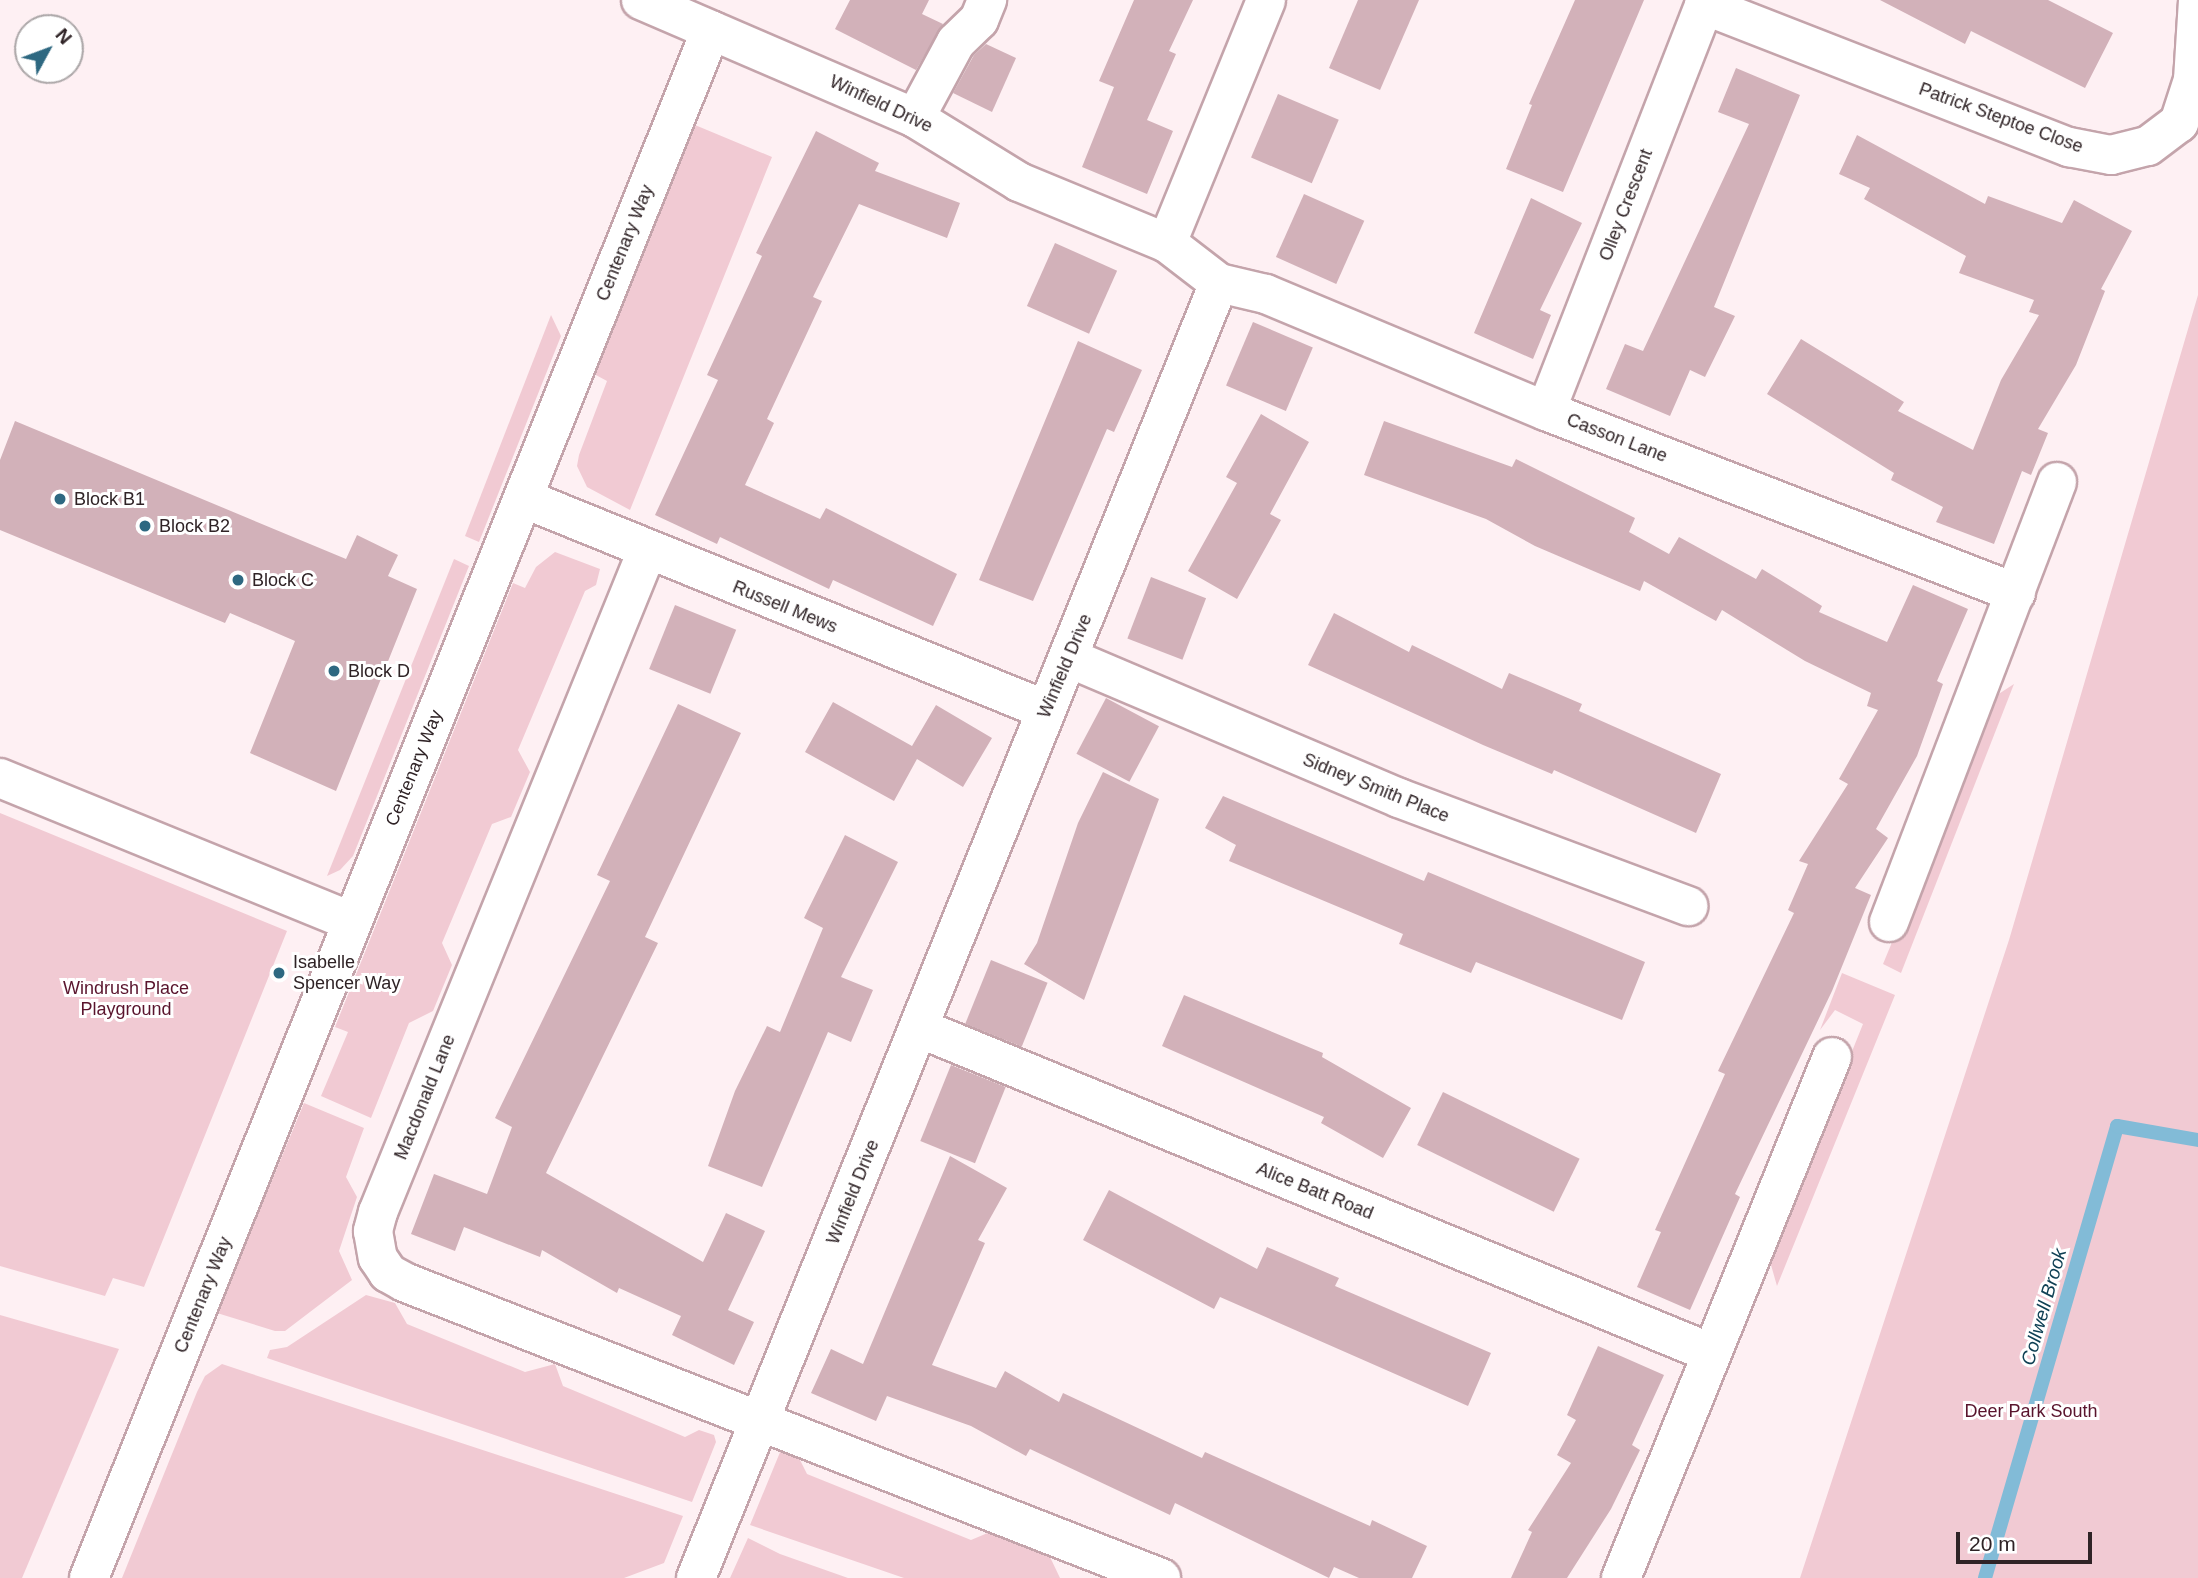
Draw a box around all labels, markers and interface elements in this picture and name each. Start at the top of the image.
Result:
north arrow [14,14,84,84]
text: N [51,24,76,48]
street label: Winfield Drive [826,71,936,137]
street label: Patrick Steptoe Close [1916,78,2086,158]
street label: Olley Crescent [1595,146,1657,264]
street label: Centenary Way [592,182,658,304]
street label: Casson Lane [1564,409,1670,467]
place label: Block B1 [74,488,145,510]
marker: Block B1 [52,491,68,507]
place label: Block B2 [159,515,230,537]
marker: Block B2 [137,518,153,534]
place label: Block C [252,569,314,591]
marker: Block C [230,572,246,588]
street label: Russell Mews [729,576,841,638]
street label: Winfield Drive [1033,611,1097,721]
place label: Block D [348,660,410,682]
marker: Block D [326,663,342,679]
street label: Centenary Way [381,707,447,829]
street label: Sidney Smith Place [1300,749,1452,827]
place label: Isabelle Spencer Way [293,952,400,995]
marker: Isabelle Spencer Way [271,965,287,981]
park label: Windrush Place Playground [63,978,189,1020]
street label: Macdonald Lane [390,1031,460,1163]
street label: Winfield Drive [822,1136,884,1248]
street label: Alice Batt Road [1253,1158,1377,1224]
street label: Centenary Way [170,1234,236,1356]
water label: Collwell Brook [2016,1246,2072,1368]
park label: Deer Park South [1964,1400,2098,1422]
scale bar [1960,1518,2096,1562]
text: 20 m [1969,1532,2016,1555]

